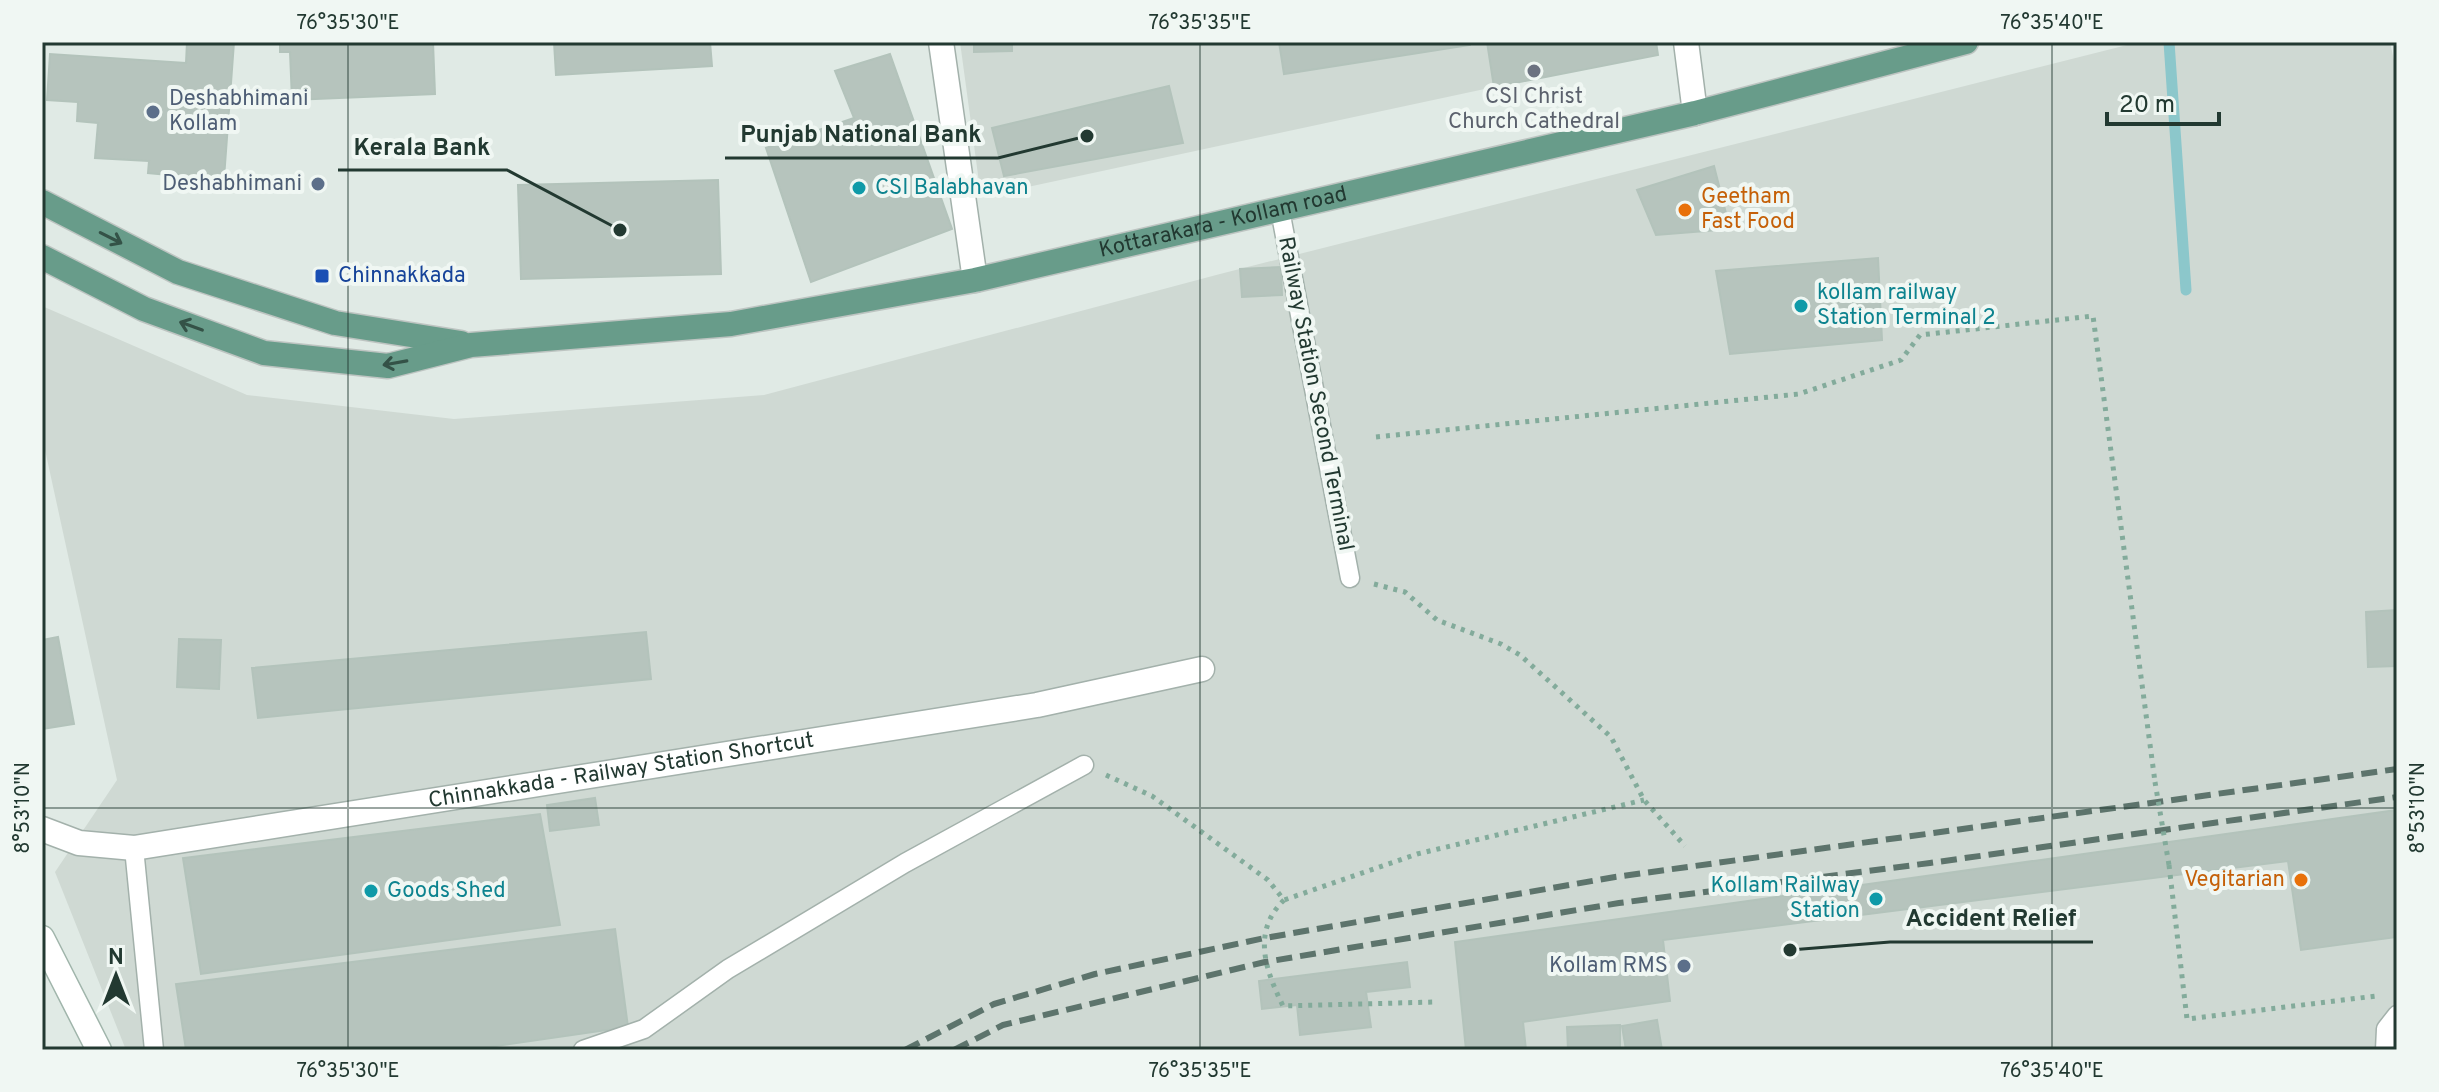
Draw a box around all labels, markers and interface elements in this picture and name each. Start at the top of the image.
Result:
text: 76°35'30"E [296,11,400,37]
text: 76°35'35"E [1149,11,1251,37]
text: 76°35'40"E [2000,11,2104,37]
marker: CSI Christ Church Cathedral [1525,62,1543,80]
scale bar [2107,76,2219,126]
place label: CSI Christ Church Cathedral [1448,84,1620,136]
place label: Deshabhimani Kollam [169,86,309,138]
text: 20 m [2119,91,2175,121]
marker: Deshabhimani Kollam [144,103,162,121]
callout: Punjab National Bank [725,110,998,158]
text: Punjab National Bank [740,121,982,151]
callout: Kerala Bank [338,122,507,170]
text: Kerala Bank [354,134,490,164]
place label: Deshabhimani [162,171,302,198]
marker: Deshabhimani [309,175,327,193]
place label: CSI Balabhavan [875,175,1029,202]
marker: CSI Balabhavan [850,179,868,197]
street label: Kottarakara - Kollam road [1096,181,1350,264]
place label: Geetham Fast Food [1701,184,1795,236]
marker: Geetham Fast Food [1676,201,1694,219]
one-way arrow [99,231,123,247]
street label: Railway Station Second Terminal [1271,234,1359,554]
place label: Chinnakkada [338,263,466,290]
marker: Chinnakkada [313,267,331,285]
place label: kollam railway Station Terminal 2 [1817,280,1996,332]
marker: kollam railway Station Terminal 2 [1792,297,1810,315]
one-way arrow [179,318,204,332]
one-way arrow [383,356,409,371]
street label: Chinnakkada - Railway Station Shortcut [426,727,816,815]
text: 8°53'10"N [11,762,37,854]
text: 8°53'10"N [2406,762,2432,854]
place label: Vegitarian [2184,867,2285,894]
marker: Vegitarian [2292,871,2310,889]
place label: Kollam Railway Station [1711,873,1860,925]
place label: Goods Shed [387,878,506,905]
marker: Goods Shed [362,882,380,900]
marker: Kollam Railway Station [1867,890,1885,908]
callout: Accident Relief [1890,894,2093,942]
text: Accident Relief [1906,905,2077,935]
north arrow [76,936,156,1016]
text: N [108,945,124,972]
place label: Kollam RMS [1549,953,1668,980]
marker: Kollam RMS [1675,957,1693,975]
text: 76°35'30"E [296,1059,400,1085]
text: 76°35'35"E [1149,1059,1251,1085]
text: 76°35'40"E [2000,1059,2104,1085]

